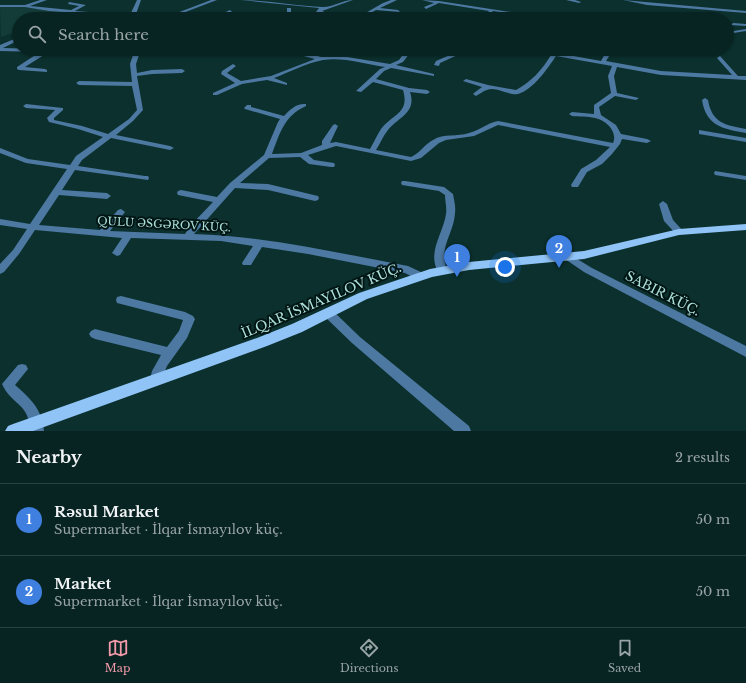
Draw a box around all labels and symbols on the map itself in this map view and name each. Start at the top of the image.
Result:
street label: QULU ƏSGƏROV KÜÇ. [97,214,231,234]
pin: 2 [546,235,572,268]
pin: 1 [444,244,470,277]
your location [495,257,515,277]
street label: İLQAR İSMAYILOV KÜÇ. [238,258,404,342]
street label: SABIR KÜÇ. [622,266,704,320]

